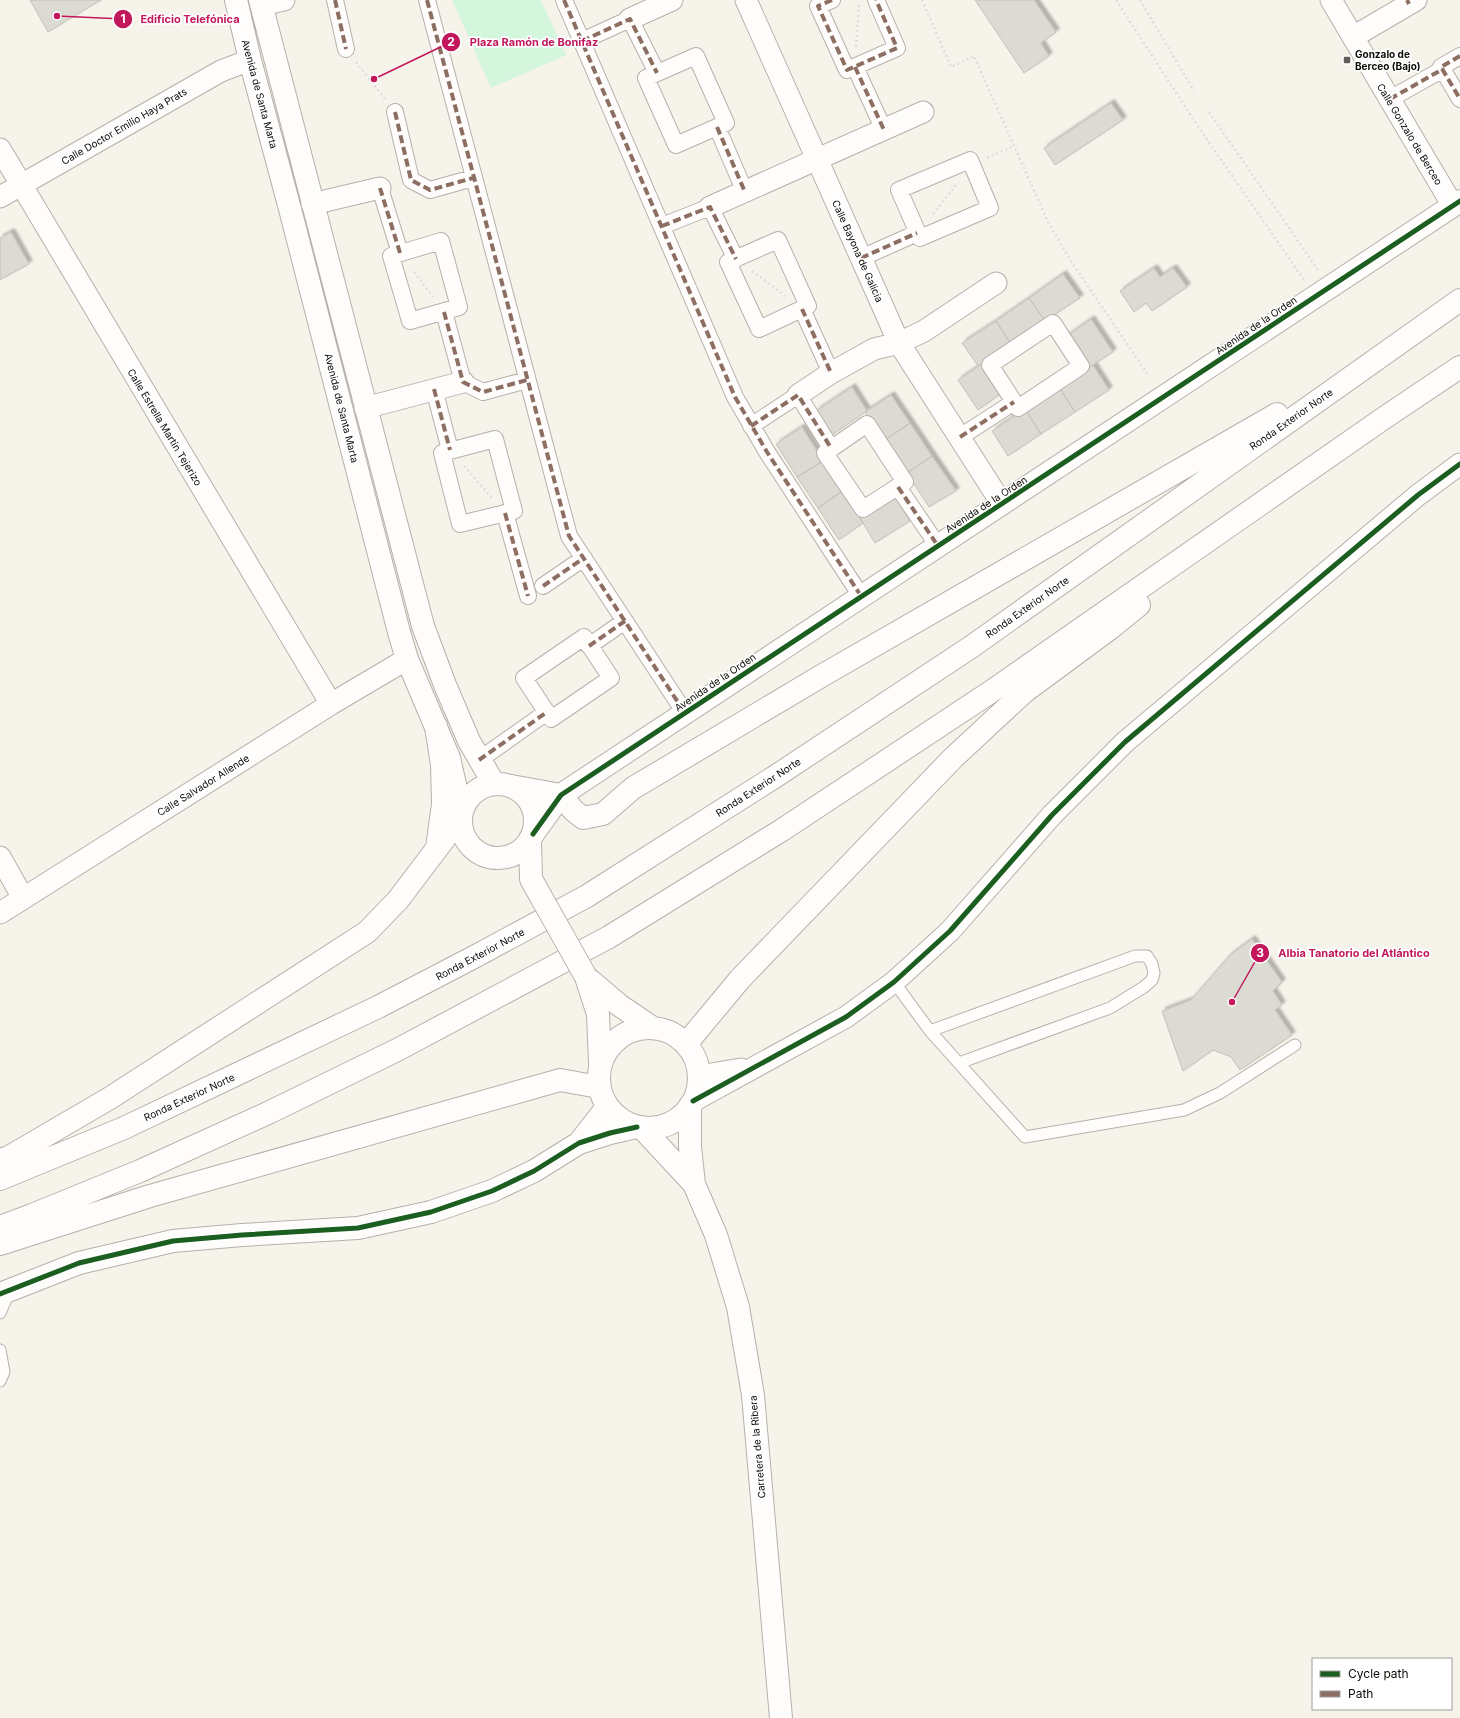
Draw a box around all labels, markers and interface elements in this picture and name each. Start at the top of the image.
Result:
callout: Edificio Telefónica [113,8,248,31]
text: 1 [120,11,126,26]
text: Edificio Telefónica [140,12,240,26]
callout: Plaza Ramón de Bonifaz [441,31,606,54]
text: 2 [447,34,455,49]
text: Plaza Ramón de Bonifaz [470,35,598,49]
street label: Avenida de Santa Marta [240,38,280,150]
place label: Gonzalo de Berceo (Bajo) [1355,48,1420,72]
marker: Gonzalo de Berceo (Bajo) [1342,55,1352,65]
street label: Calle Gonzalo de Berceo [1375,81,1445,187]
street label: Calle Doctor Emilio Haya Prats [59,85,189,167]
street label: Calle Bayona de Galicia [830,198,886,304]
street label: Avenida de la Orden [1213,293,1299,357]
street label: Avenida de Santa Marta [323,352,361,464]
street label: Calle Estrella Martín Tejerizo [125,366,205,488]
street label: Ronda Exterior Norte [1247,386,1335,452]
street label: Avenida de la Orden [943,473,1029,535]
street label: Ronda Exterior Norte [983,574,1071,640]
street label: Avenida de la Orden [672,650,758,714]
street label: Calle Salvador Allende [155,752,251,818]
street label: Ronda Exterior Norte [713,755,803,819]
street label: Ronda Exterior Norte [434,925,527,982]
callout: Albia Tanatorio del Atlántico [1250,941,1437,964]
text: 3 [1256,945,1264,960]
text: Albia Tanatorio del Atlántico [1278,946,1430,960]
street label: Ronda Exterior Norte [142,1071,236,1123]
street label: Carretera de la Ribera [747,1395,767,1499]
legend [1312,1658,1452,1710]
text: Cycle path [1348,1666,1409,1681]
text: Path [1348,1686,1373,1701]

